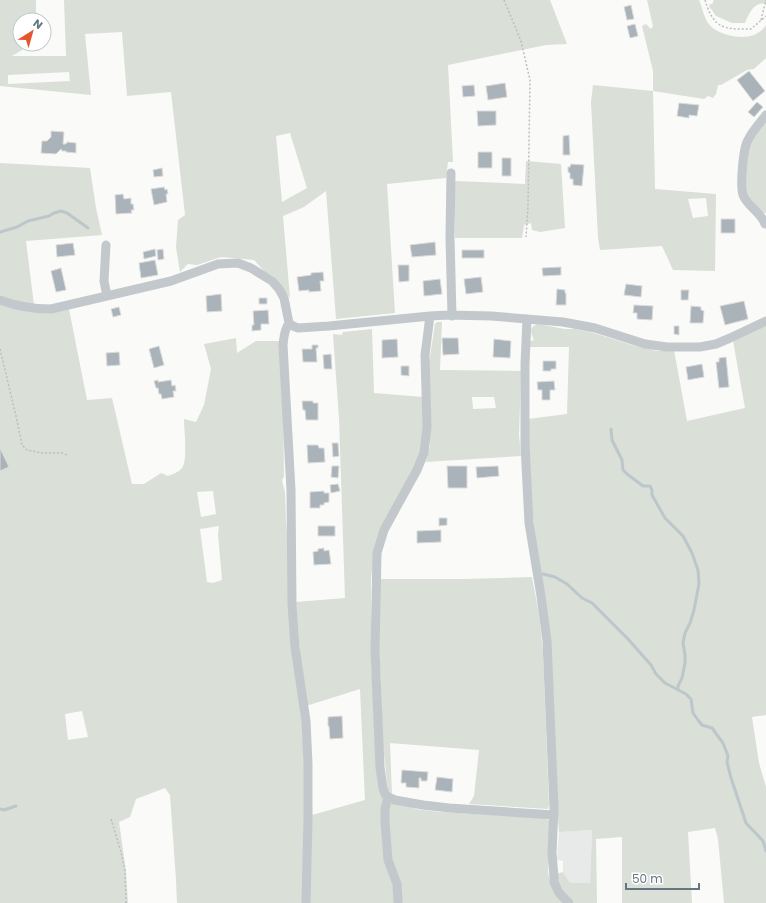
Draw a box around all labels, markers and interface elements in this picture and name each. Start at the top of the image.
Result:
north arrow [12,12,52,52]
text: N [30,15,46,33]
scale bar [626,865,699,891]
text: 50 m [632,870,663,887]

